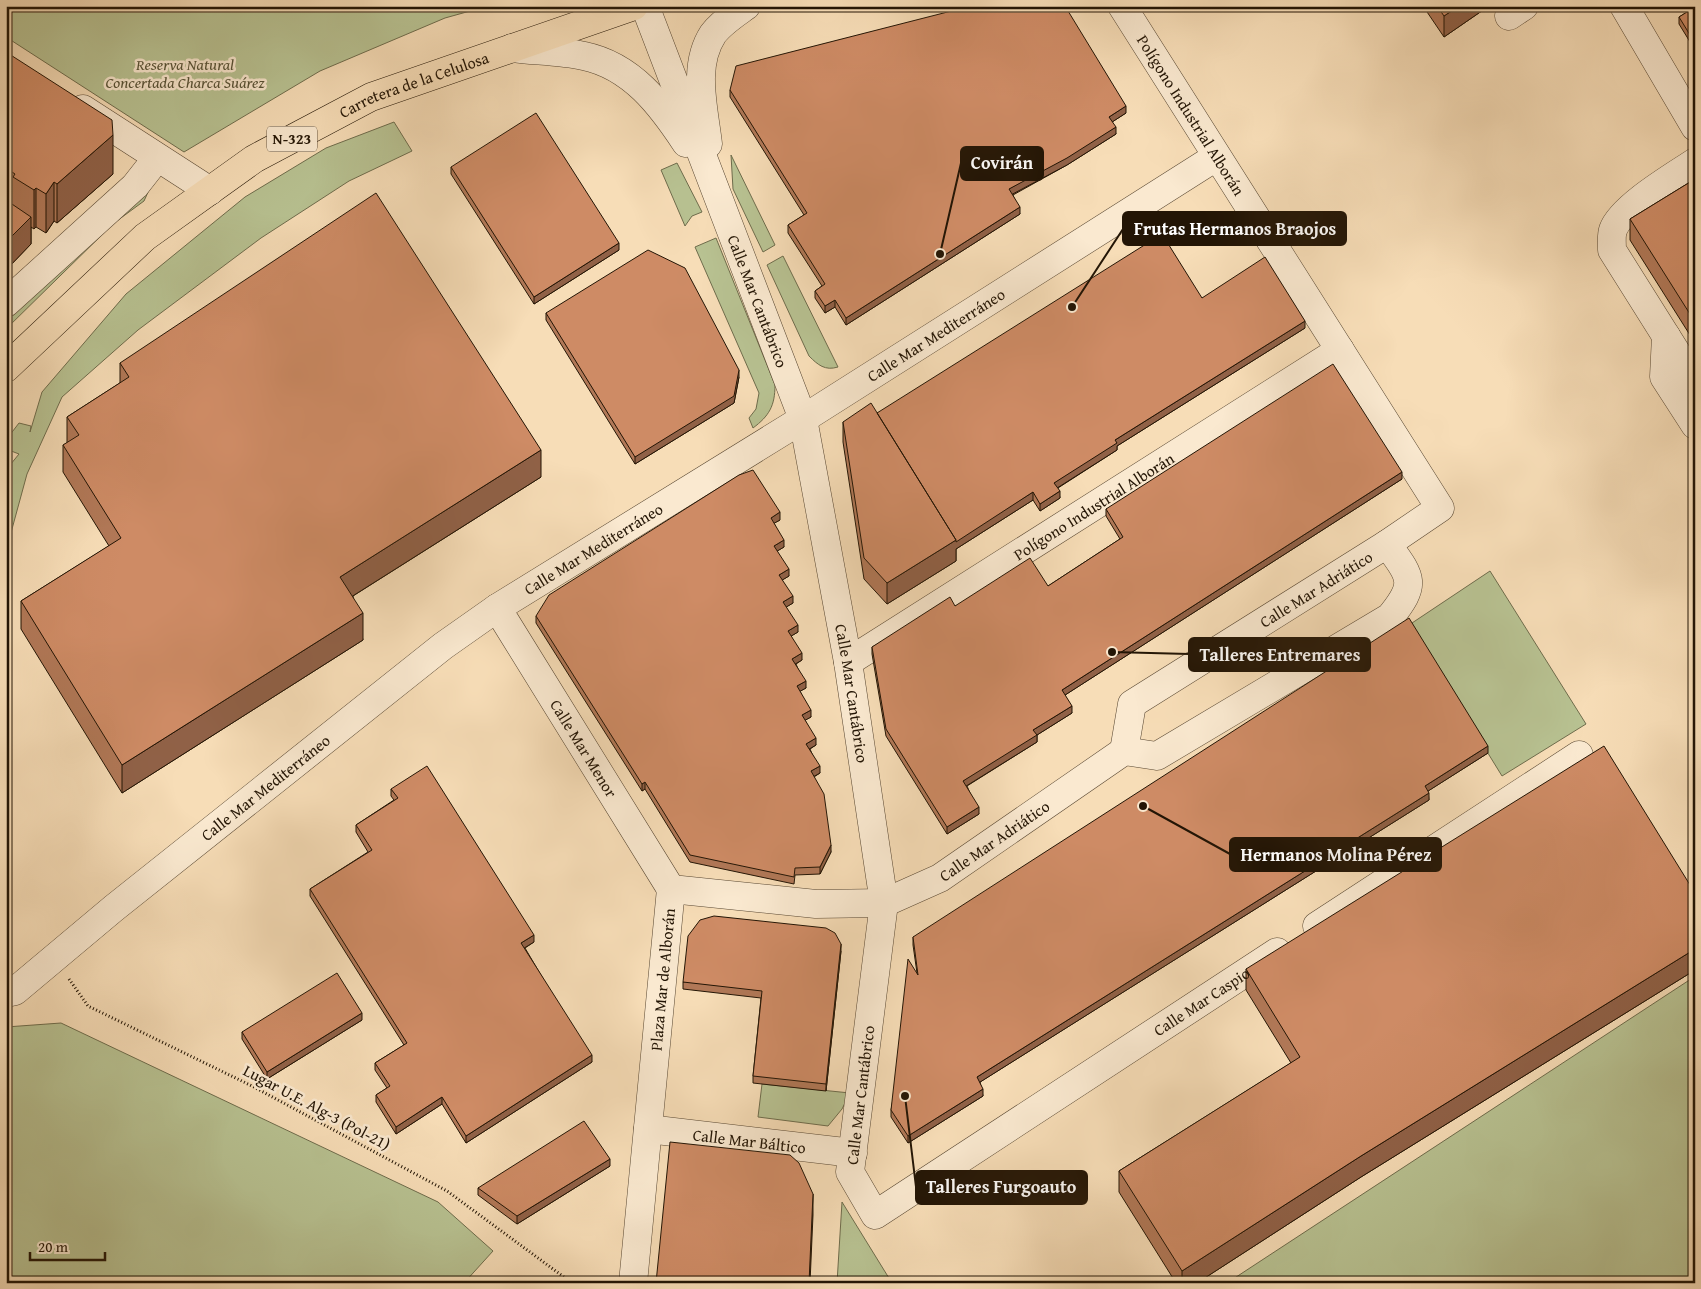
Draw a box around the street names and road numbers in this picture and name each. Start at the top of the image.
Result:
street label: Polígono Industrial Alborán [1131,30,1251,200]
street label: Carretera de la Celulosa [335,45,492,124]
road number: N-323 [267,126,317,152]
street label: Calle Mar Cantábrico [722,231,794,371]
street label: Calle Mar Mediterráneo [862,282,1010,388]
street label: Polígono Industrial Alborán [1009,446,1179,566]
street label: Calle Mar Mediterráneo [519,497,667,601]
street label: Calle Mar Adriático [1255,545,1377,633]
street label: Calle Mar Cantábrico [829,622,875,764]
street label: Calle Mar Menor [544,695,624,802]
street label: Calle Mar Mediterráneo [196,728,335,846]
street label: Calle Mar Adriático [934,794,1054,887]
street label: Plaza Mar de Alborán [643,907,681,1052]
street label: Calle Mar Caspio [1148,961,1255,1042]
street label: Calle Mar Cantábrico [840,1024,880,1166]
street label: Lugar U.E. Alg-3 (Pol-21) [239,1058,395,1156]
street label: Calle Mar Báltico [691,1122,807,1159]

